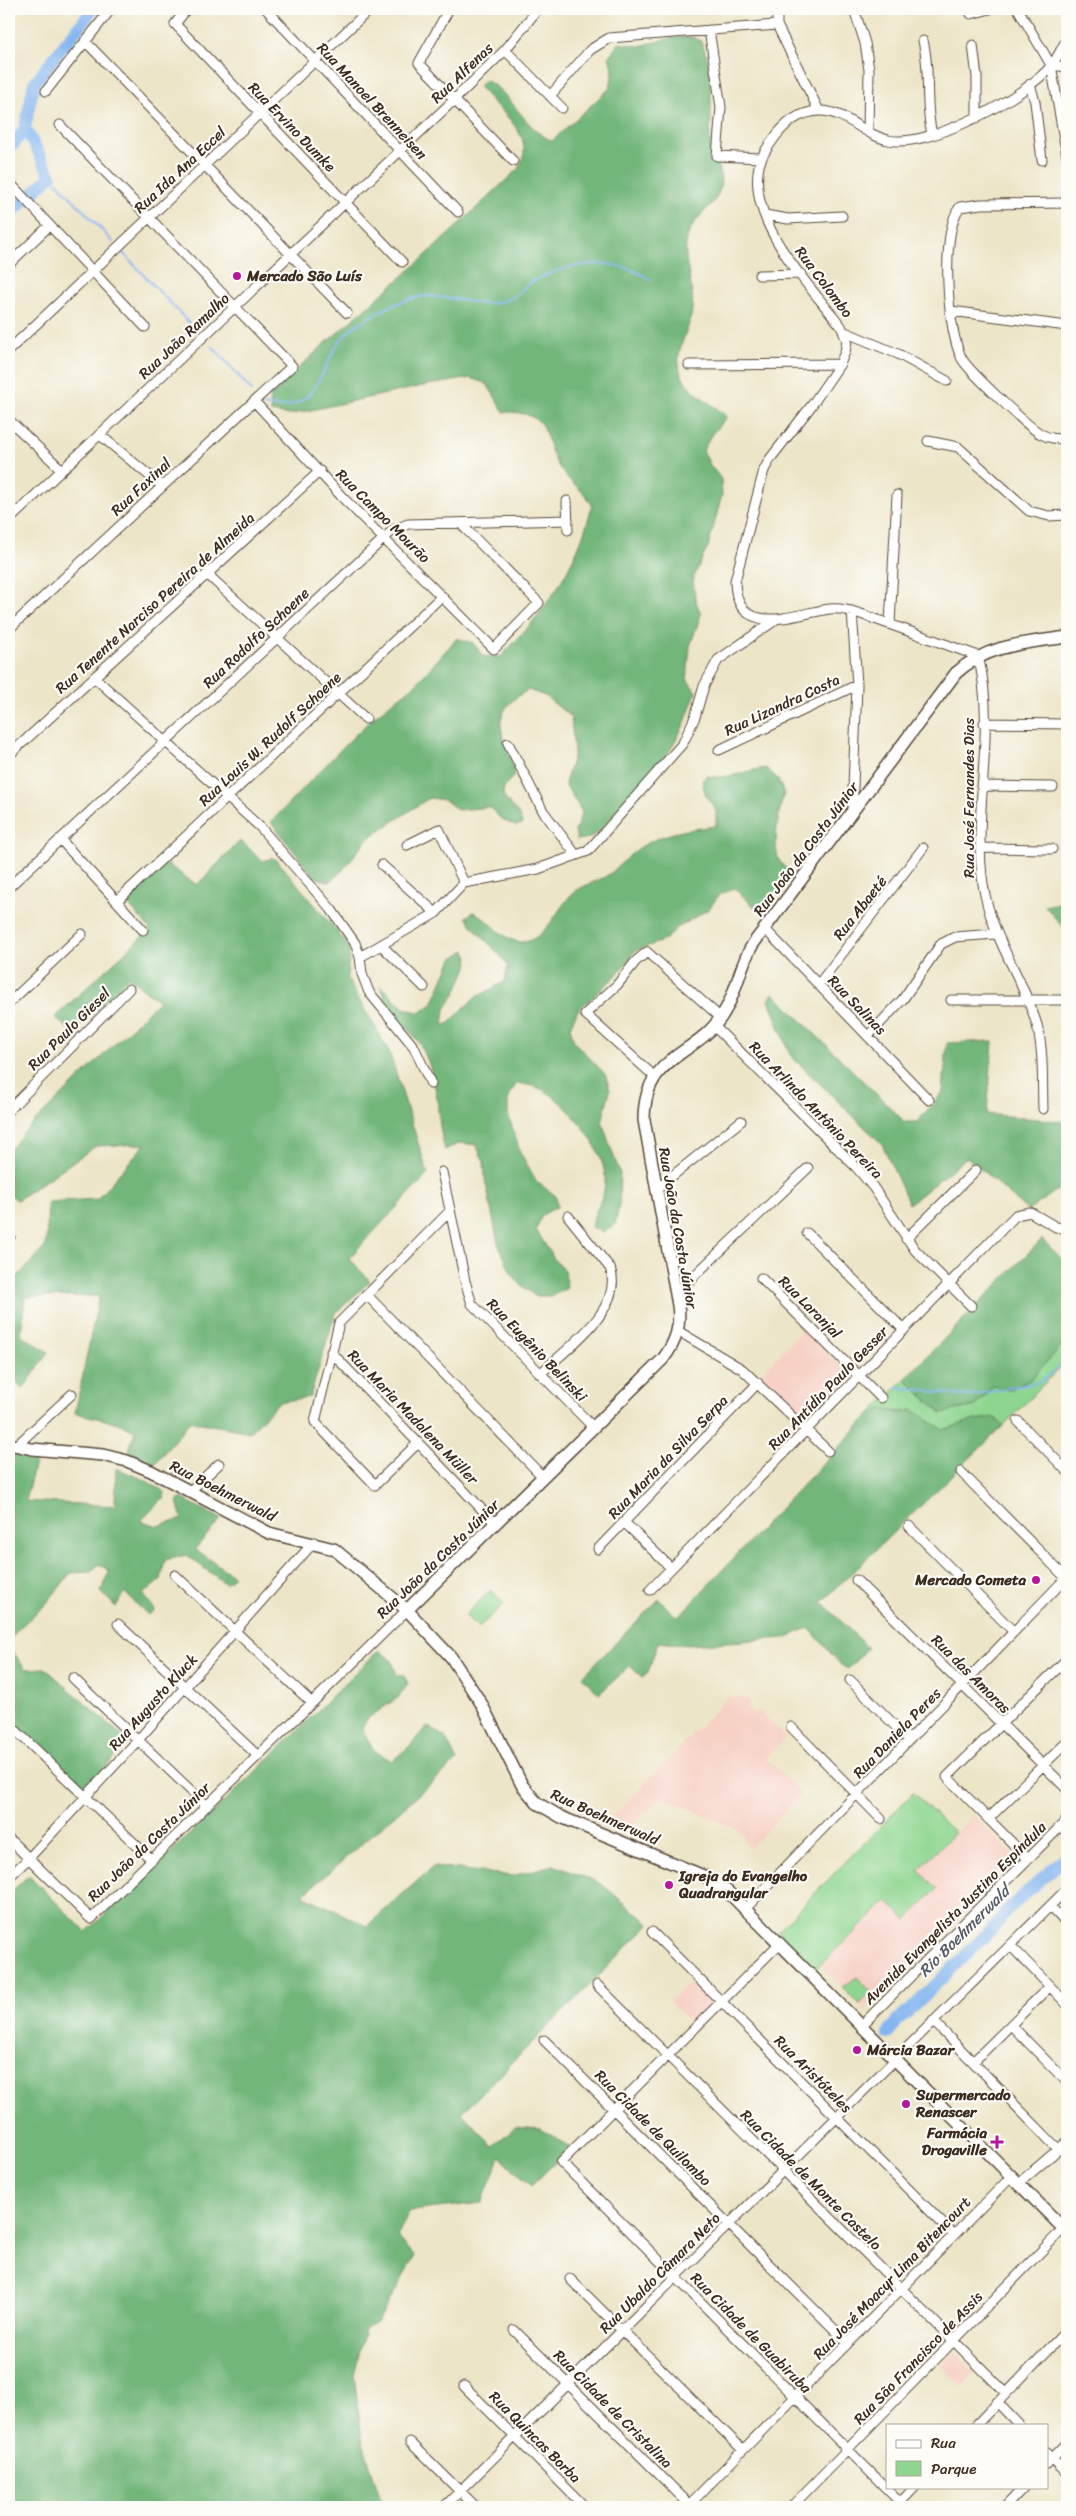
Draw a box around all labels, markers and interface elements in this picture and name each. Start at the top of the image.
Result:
street label: Rua Manoel Brenneisen [310,36,434,166]
street label: Rua Alfenas [425,36,500,110]
street label: Rua Ervino Dumke [242,76,342,178]
street label: Rua Ida Ana Eccel [128,120,233,220]
street label: Rua Colombo [788,240,860,324]
place label: Mercado São Luís [246,263,363,289]
marker: Mercado São Luís [231,270,243,282]
street label: Rua João Ramalho [132,286,236,386]
street label: Rua Faxinal [104,451,178,522]
street label: Rua Campo Mourão [329,462,437,570]
street label: Rua Tenente Narciso Pereira de Almeida [49,505,261,700]
street label: Rua Rodolfo Schoene [196,581,316,695]
street label: Rua Louis W. Rudolf Schoene [192,665,348,813]
street label: Rua Lizandra Costa [720,667,845,743]
street label: Rua José Fernandes Dias [956,718,982,878]
street label: Rua João da Costa Júnior [746,775,866,922]
street label: Rua Abaeté [826,870,894,946]
street label: Rua Salinas [821,969,893,1042]
street label: Rua Paulo Giesel [21,981,117,1077]
street label: Rua Arlindo Antônio Pereira [743,1035,890,1186]
street label: Rua João da Costa Júnior [651,1145,705,1312]
street label: Rua Laranjal [772,1269,848,1345]
street label: Rua Eugênio Belinski [480,1292,594,1409]
street label: Rua Antídio Paulo Gesser [761,1319,895,1456]
street label: Rua Maria Madalena Müller [341,1343,485,1491]
street label: Rua Maria da Silva Serpa [602,1388,735,1525]
street label: Rua Boehmerwald [165,1453,282,1530]
street label: Rua João da Costa Júnior [370,1492,506,1625]
place label: Mercado Cometa [914,1567,1026,1593]
marker: Mercado Cometa [1030,1574,1042,1586]
street label: Rua das Amoras [925,1628,1017,1720]
street label: Rua Augusto Kluck [102,1647,204,1757]
street label: Rua Daniela Peres [847,1681,948,1785]
street label: Rua João da Costa Júnior [81,1775,217,1908]
street label: Rua Boehmerwald [546,1781,665,1853]
street label: Avenida Evangelista Justino Espíndula [857,1815,1053,2011]
place label: Igreja do Evangelho Quadrangular [678,1863,808,1906]
water label: Rio Boehmerwald [911,1875,1020,1984]
marker: Igreja do Evangelho Quadrangular [663,1879,675,1891]
street label: Rua Aristóteles [768,2029,859,2120]
place label: Márcia Bazar [866,2037,956,2063]
marker: Márcia Bazar [851,2044,863,2056]
street label: Rua Cidade de Quilombo [588,2063,718,2193]
place label: Supermercado Renascer [915,2082,1011,2125]
marker: Supermercado Renascer [900,2098,912,2110]
street label: Rua Cidade de Monte Castelo [734,2103,888,2257]
place label: Farmácia Drogaville [922,2120,987,2163]
marker: Farmácia Drogaville [991,2136,1003,2148]
street label: Rua José Moacyr Lima Bitencourt [807,2190,978,2366]
street label: Rua Ubaldo Câmara Neto [593,2206,727,2340]
street label: Rua Cidade de Guabiruba [684,2266,818,2400]
street label: Rua São Francisco de Assis [847,2284,990,2431]
street label: Rua Cidade de Cristalina [547,2343,679,2475]
street label: Rua Quincas Borba [483,2385,588,2490]
legend [886,2424,1048,2488]
text: Rua [931,2430,956,2456]
text: Parque [931,2456,976,2482]

